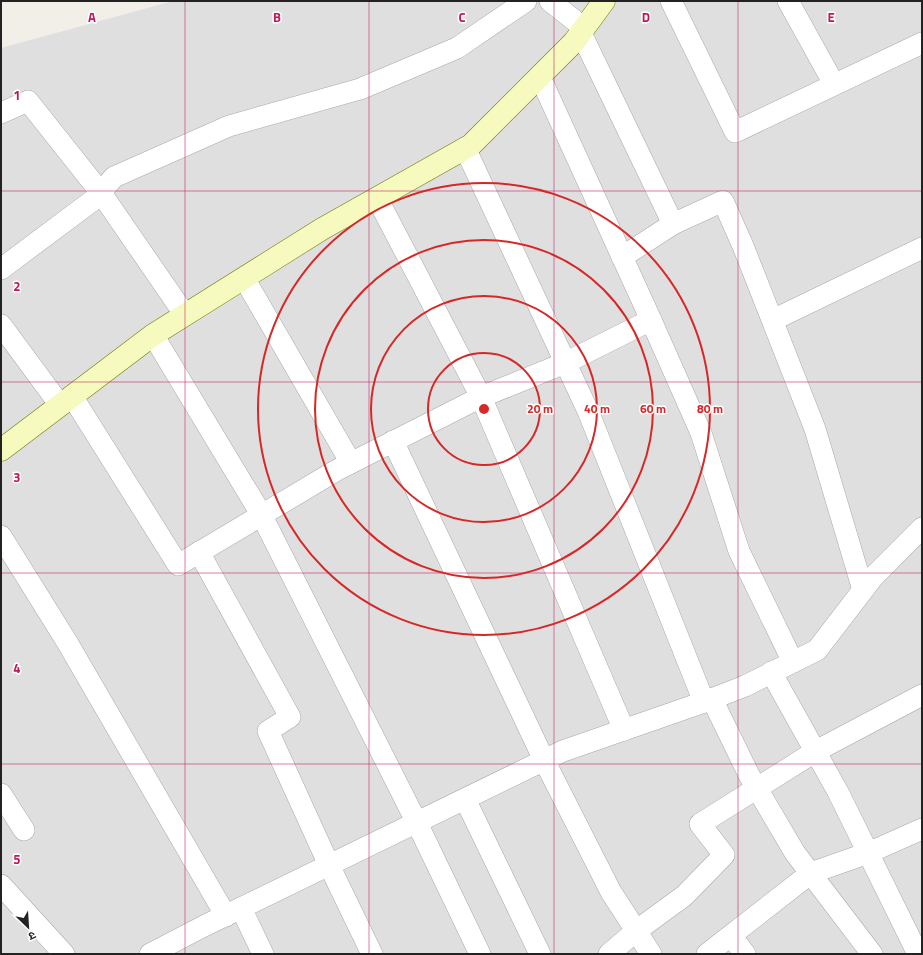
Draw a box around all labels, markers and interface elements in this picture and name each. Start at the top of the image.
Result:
text: A [88,7,96,27]
text: B [273,7,281,27]
text: C [458,7,466,27]
text: D [642,7,650,27]
text: E [827,7,835,27]
text: 1 [13,85,21,105]
text: 2 [13,276,21,296]
text: 20 m [527,399,553,418]
text: 40 m [584,399,610,418]
text: 60 m [640,399,666,418]
text: 80 m [697,399,723,418]
centre of rings [477,402,491,416]
text: 3 [13,467,21,487]
text: 4 [13,658,21,678]
text: 5 [13,849,21,869]
north arrow [8,907,48,947]
text: उ [25,927,39,945]

